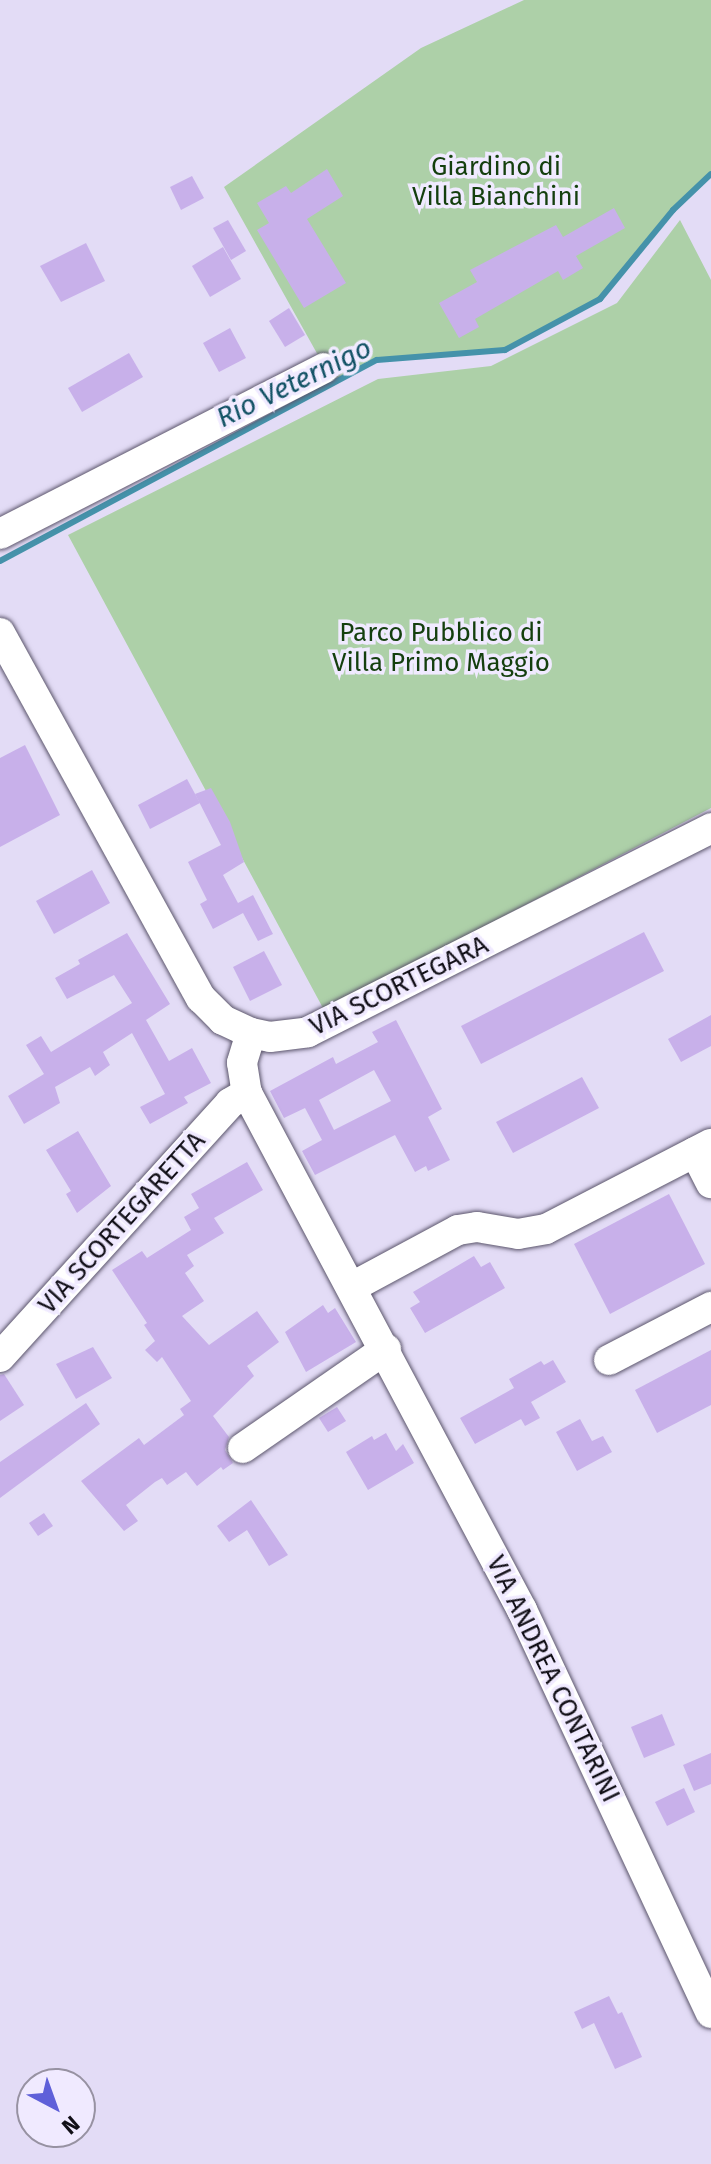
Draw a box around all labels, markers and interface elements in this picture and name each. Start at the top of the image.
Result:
park label: Giardino di Villa Bianchini [412,151,580,212]
water label: Rio Veternigo [211,331,377,435]
park label: Parco Pubblico di Villa Primo Maggio [332,617,550,678]
street label: VIA SCORTEGARA [305,929,493,1043]
street label: VIA SCORTEGARETTA [32,1126,212,1320]
street label: VIA ANDREA CONTARINI [480,1551,626,1807]
north arrow [16,2068,96,2148]
text: N [56,2110,85,2140]

